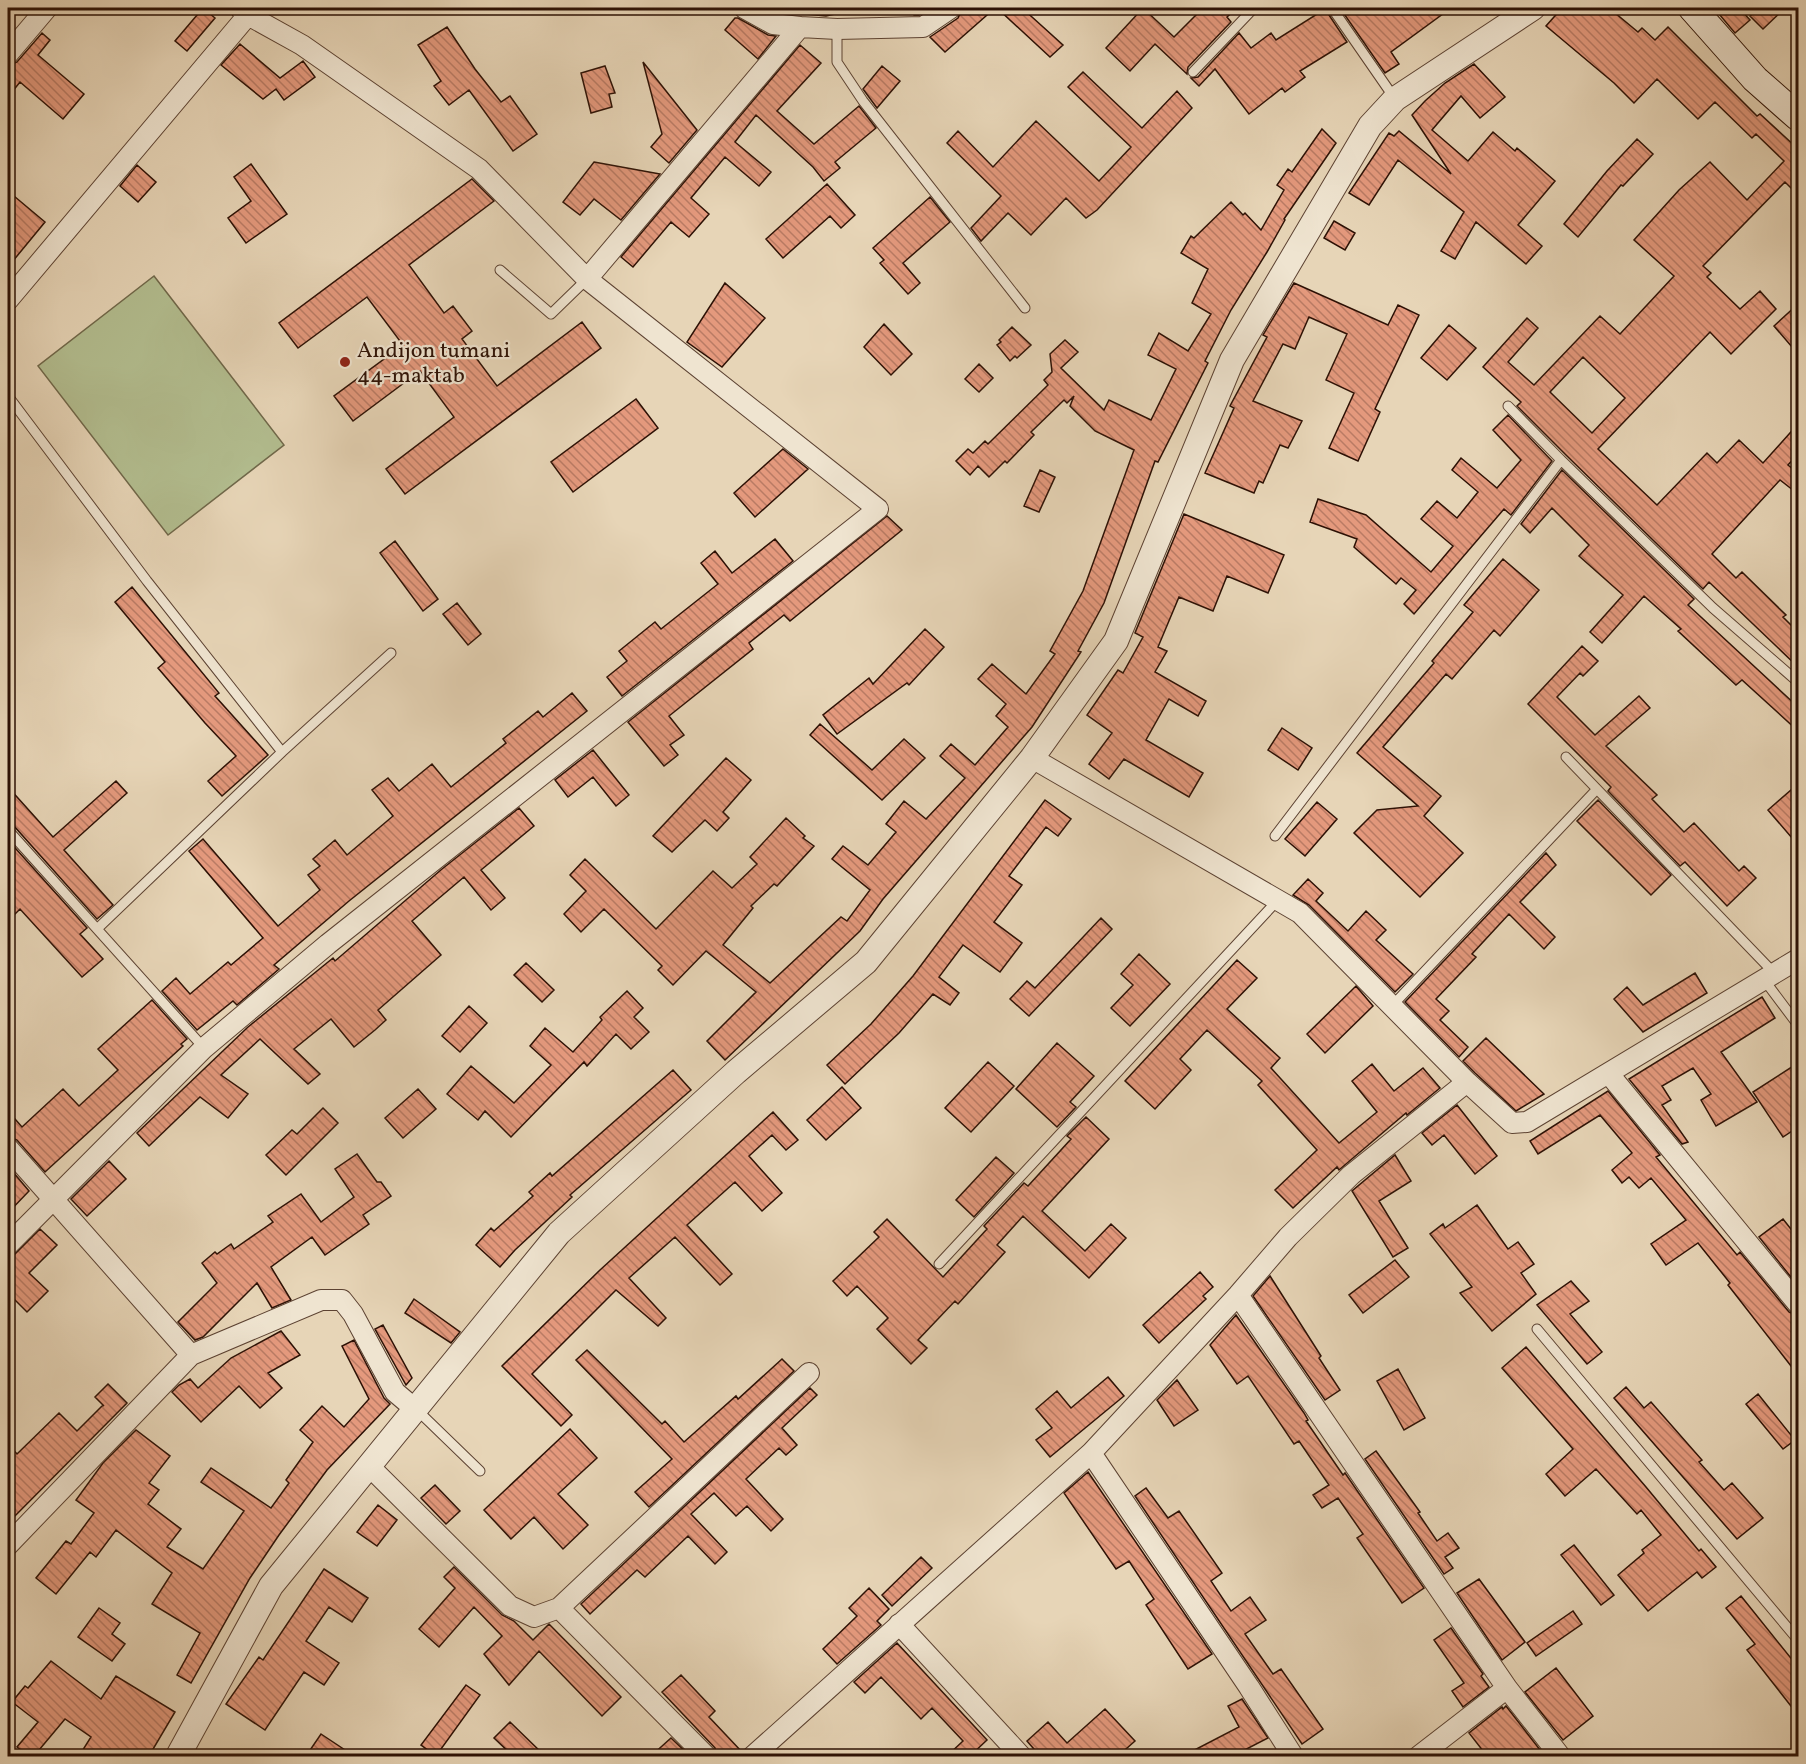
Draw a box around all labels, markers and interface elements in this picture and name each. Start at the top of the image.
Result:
place label: Andijon tumani 44-maktab [357,336,510,392]
marker: Andijon tumani 44-maktab [338,355,352,369]

